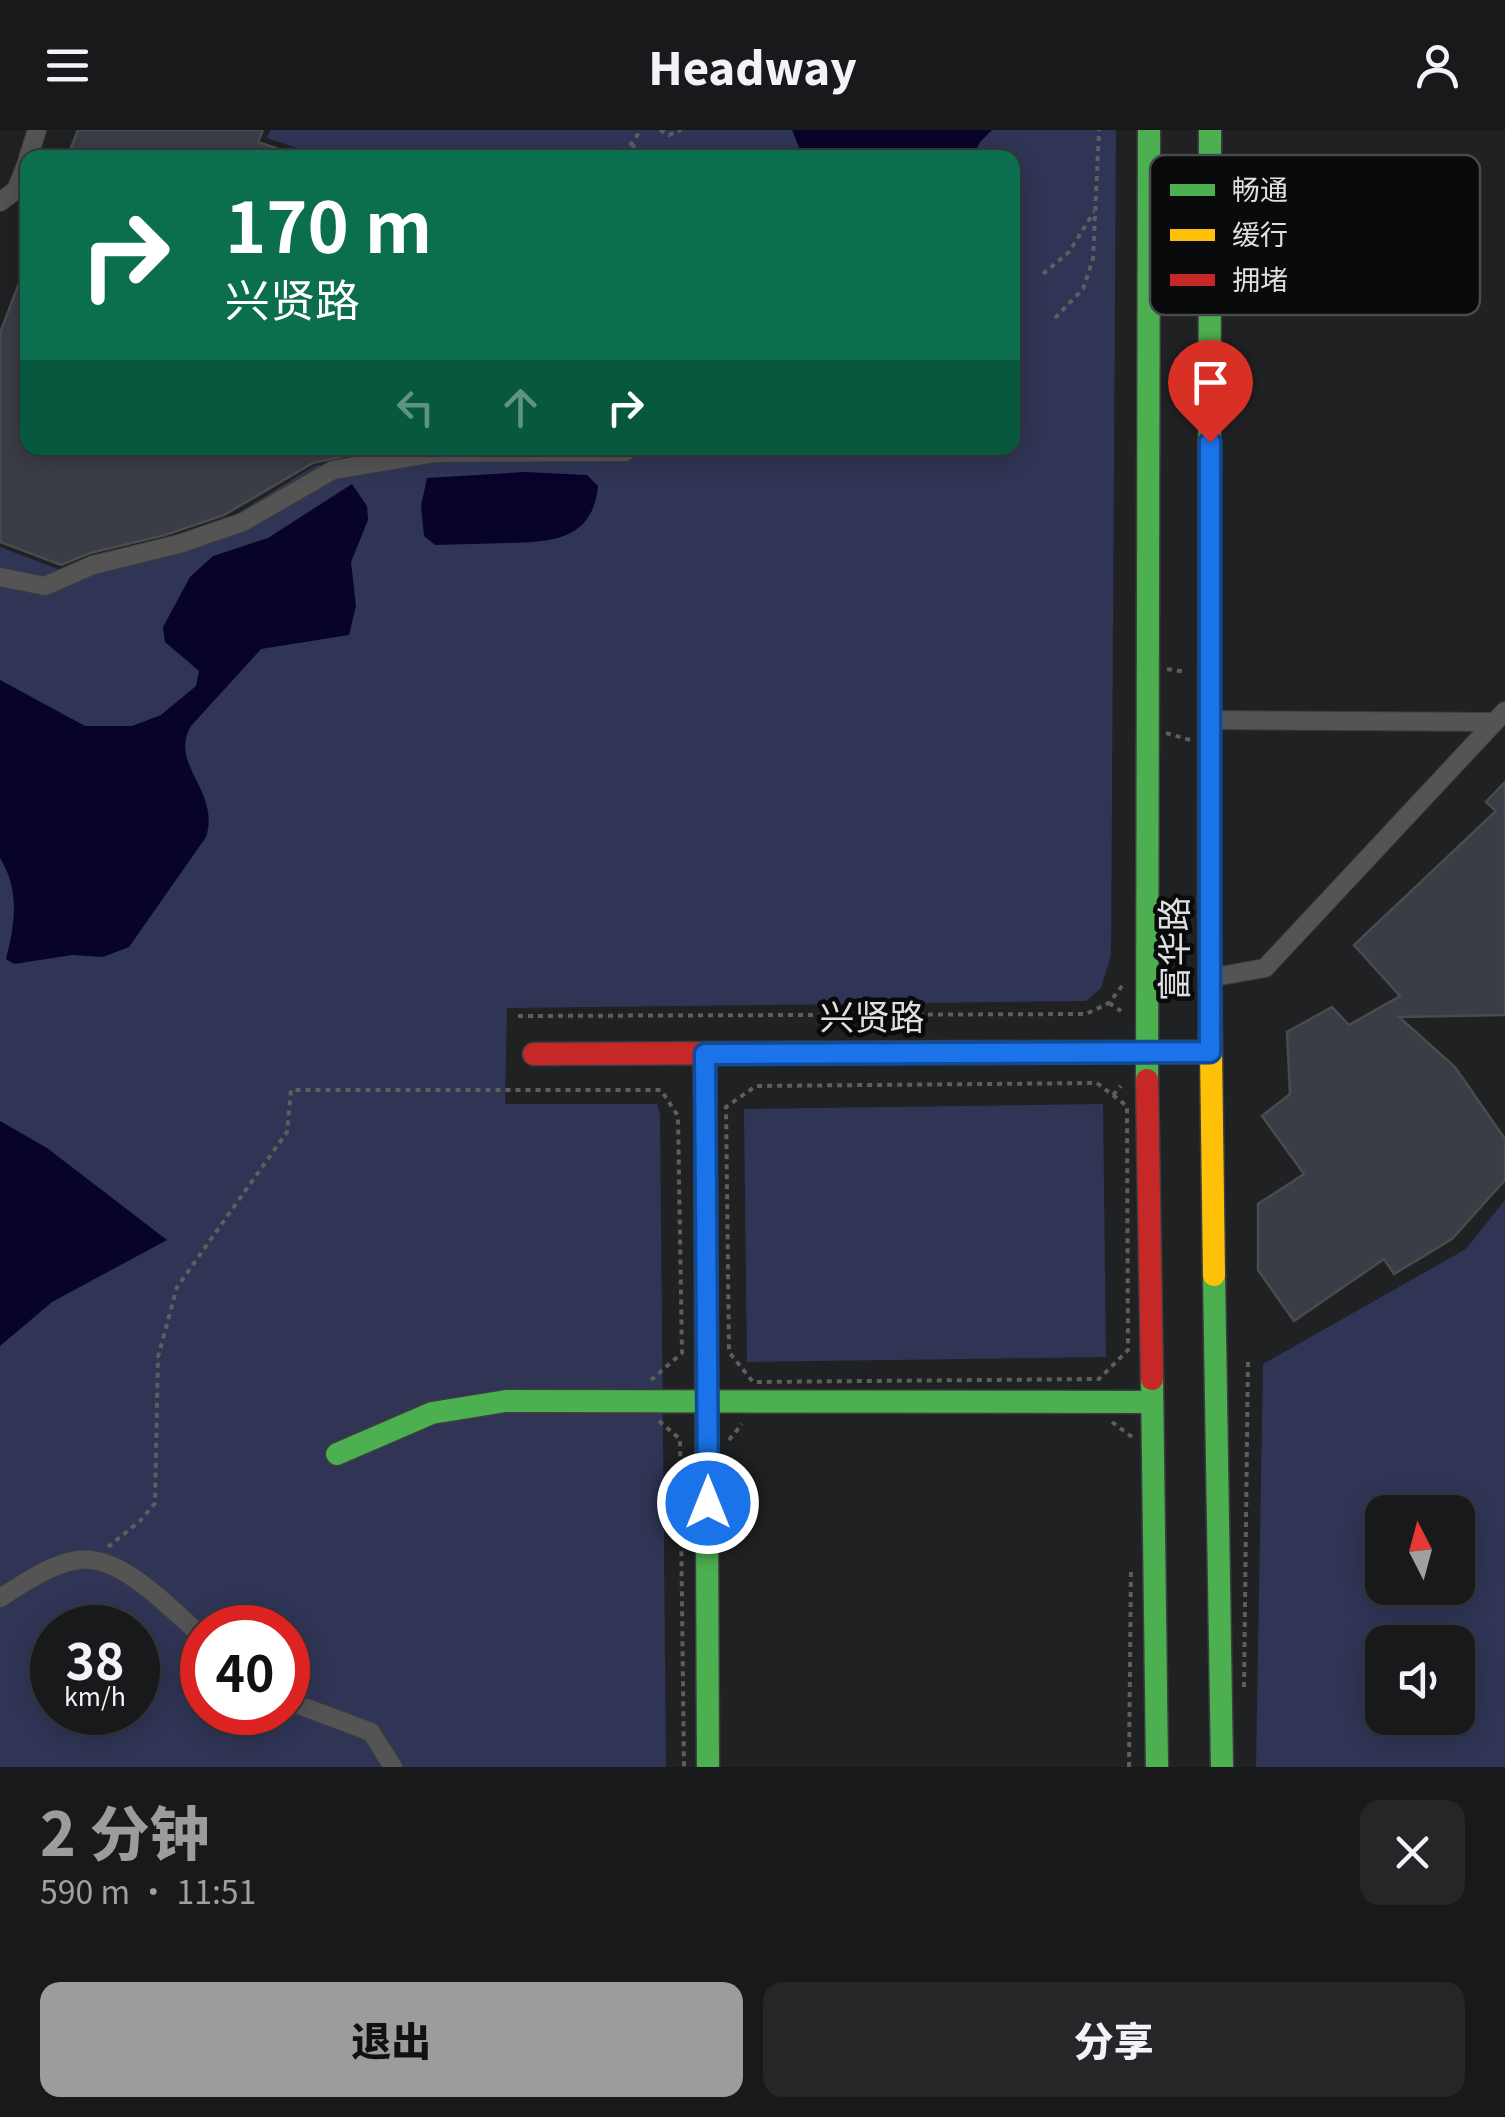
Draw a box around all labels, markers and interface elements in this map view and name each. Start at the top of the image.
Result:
text: Headway [648,33,857,98]
icon: menu [40,38,95,93]
icon: person [1410,38,1465,93]
legend [1150,155,1480,315]
text: 畅通 [1232,168,1288,208]
text: 170 m [225,172,432,273]
icon: right [60,190,190,320]
text: 缓行 [1232,213,1288,253]
text: 拥堵 [1232,258,1288,298]
text: 兴贤路 [225,265,360,330]
pin [1168,340,1253,443]
icon: arrive [1183,355,1238,410]
icon: left [388,380,443,435]
icon: ahead [493,380,548,435]
icon: right [598,380,653,435]
street label: 富华路 [1146,896,1197,1002]
street label: 兴贤路 [819,989,925,1040]
position arrow [656,1451,760,1555]
north arrow [1365,1495,1475,1605]
map controls [1365,1495,1475,1735]
speed limit sign: 40 [180,1605,310,1735]
text: 38 [66,1622,125,1694]
button: sound [1365,1625,1475,1735]
text: km/h [64,1677,126,1713]
text: 2 分钟 [40,1786,210,1873]
button: close [1360,1800,1465,1905]
text: 590 m · 11:51 [40,1867,256,1913]
button: 退出 [40,1982,743,2097]
button: 分享 [763,1982,1465,2097]

